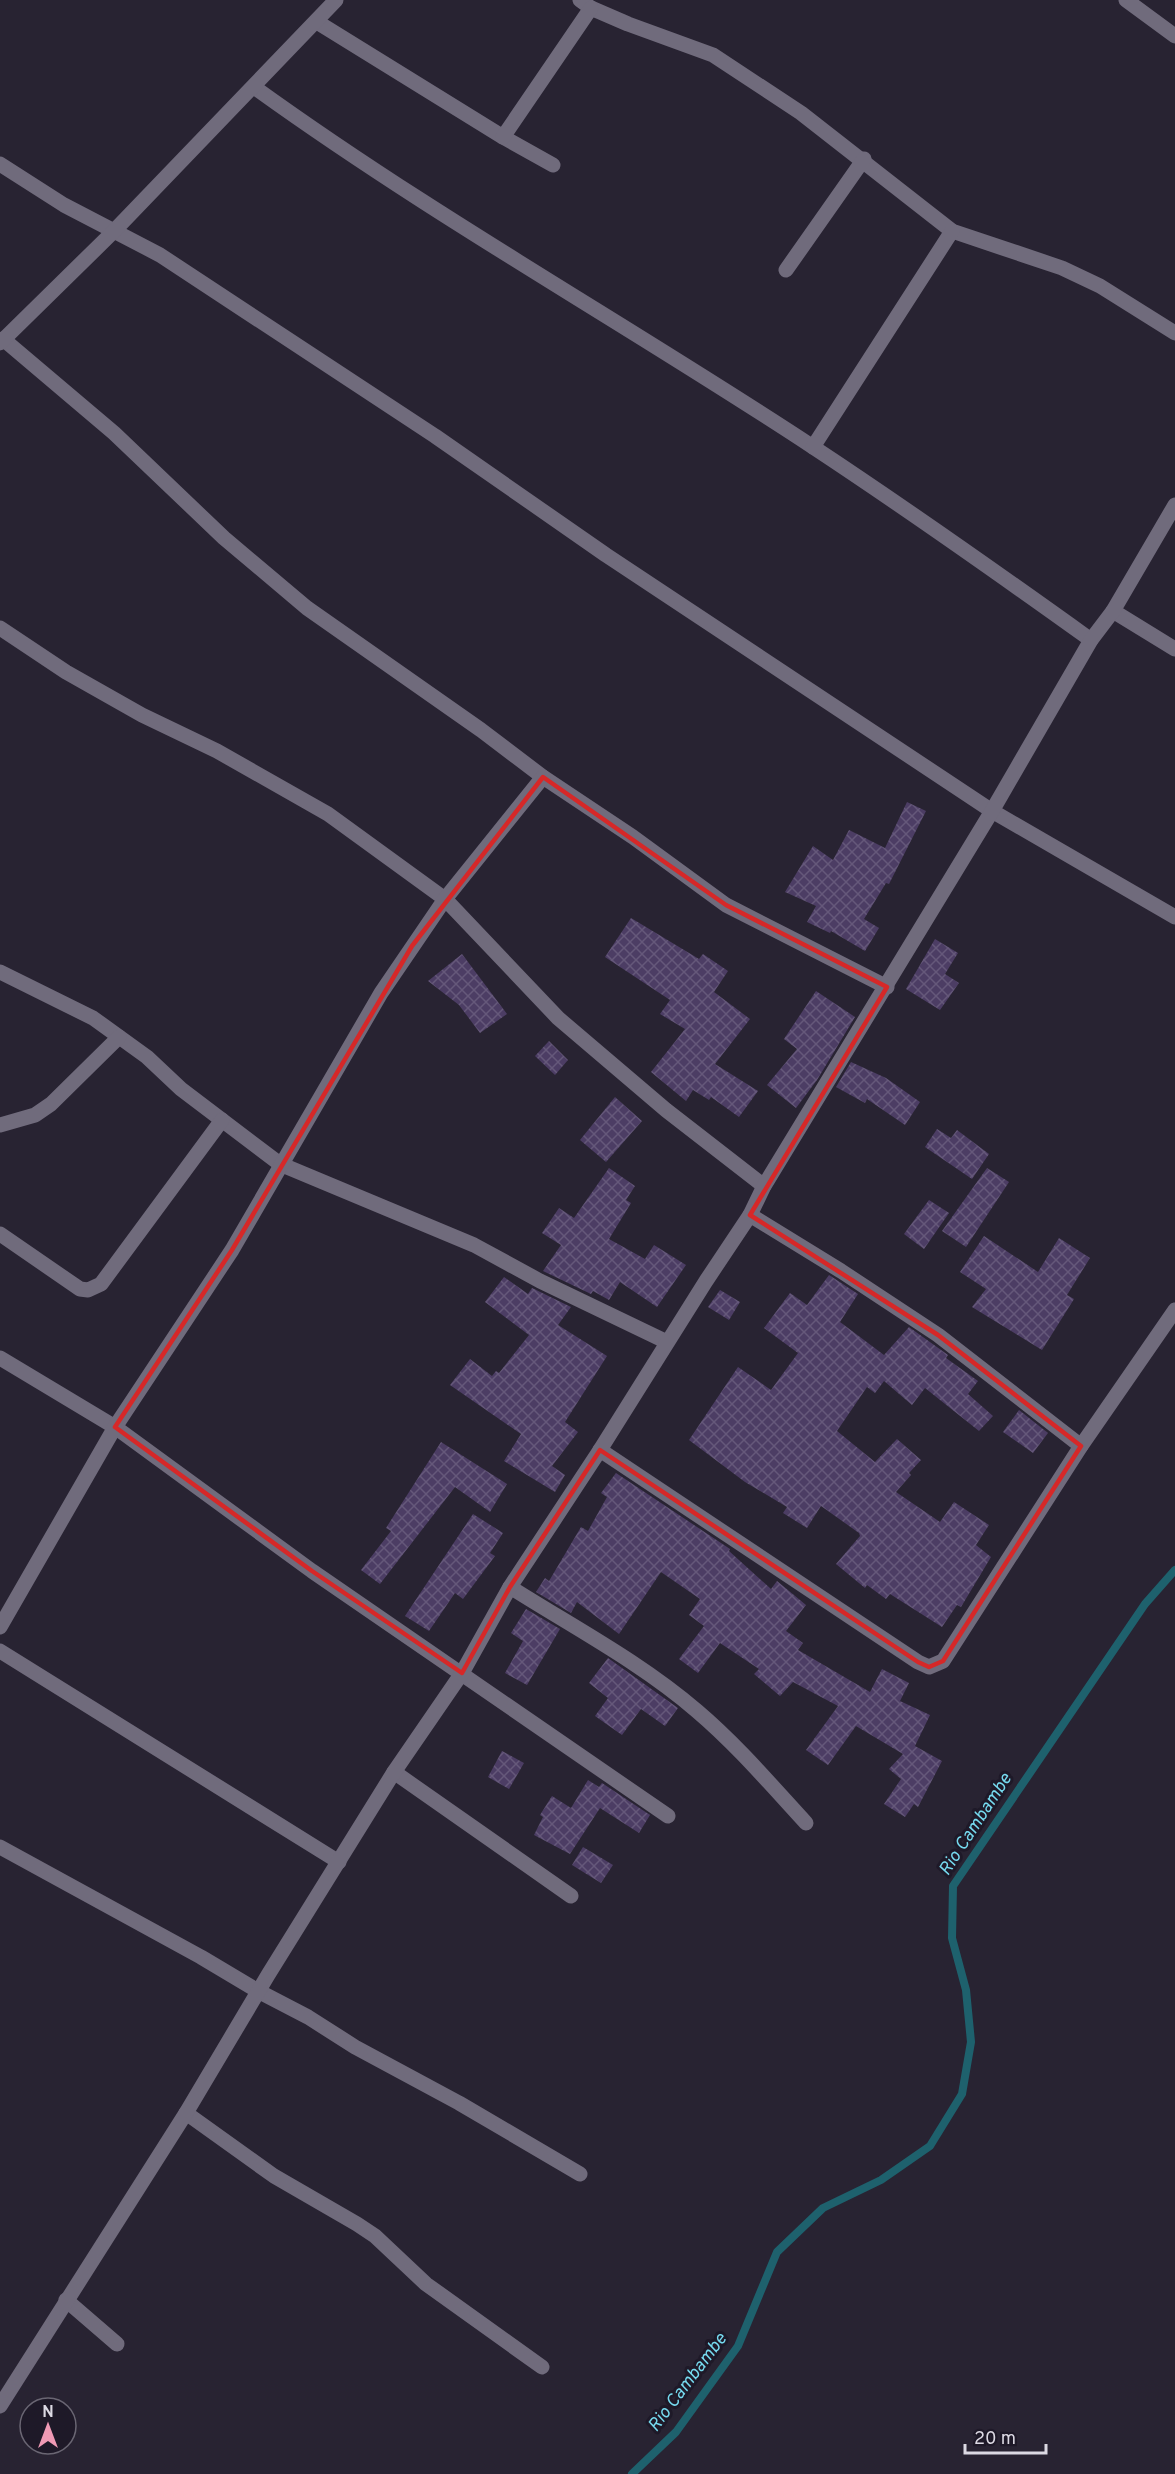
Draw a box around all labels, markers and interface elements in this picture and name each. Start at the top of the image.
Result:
water label: Rio Cambambe [934,1769,1018,1881]
water label: Rio Cambambe [643,2328,733,2437]
north arrow [18,2396,78,2456]
text: N [42,2403,54,2423]
scale bar [965,2417,1046,2455]
text: 20 m [974,2428,1016,2451]

